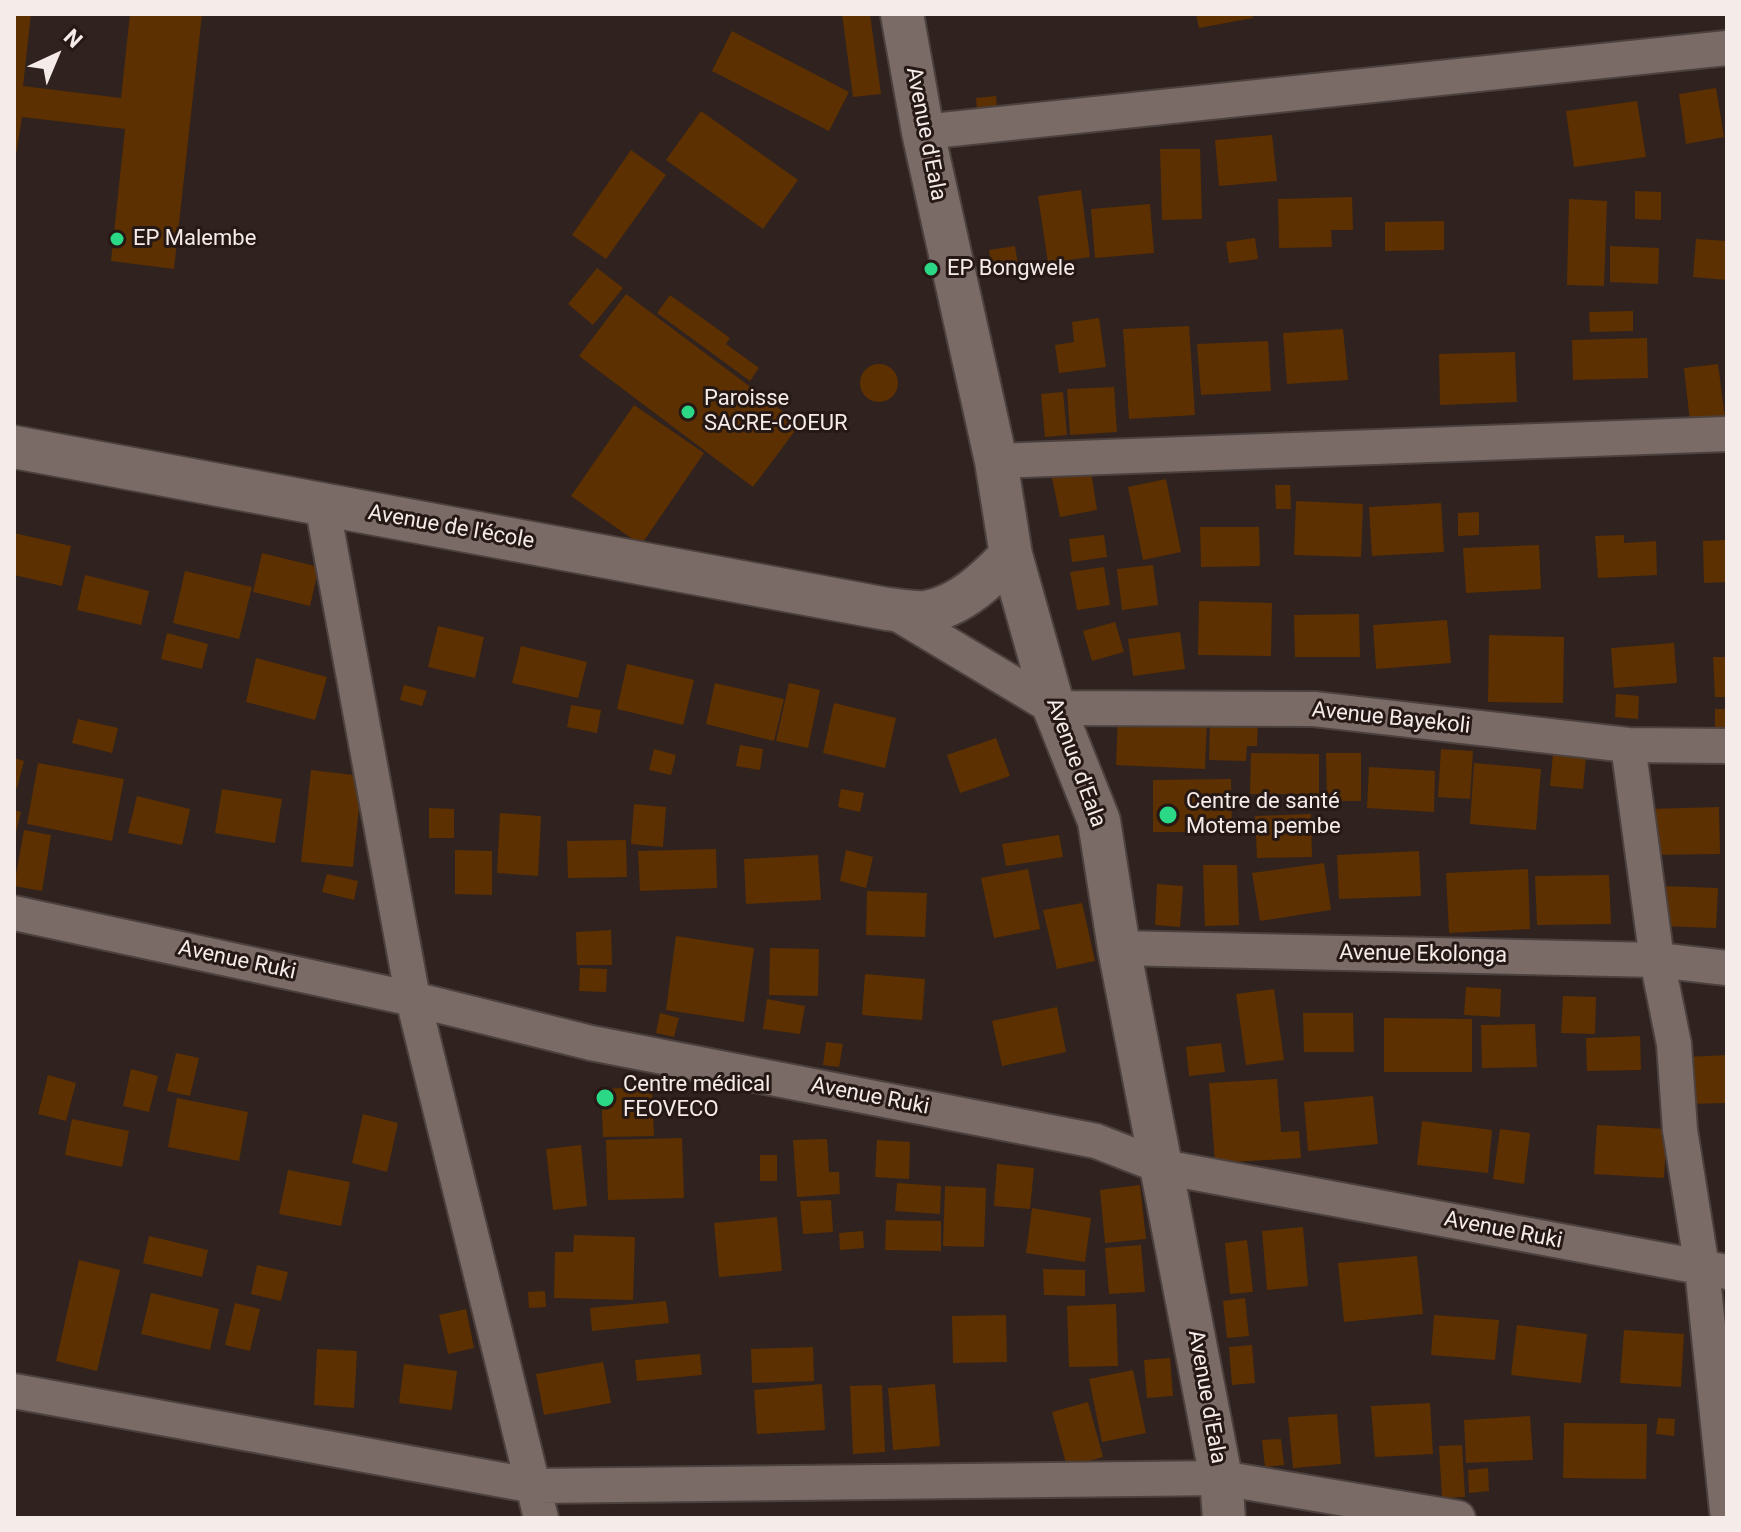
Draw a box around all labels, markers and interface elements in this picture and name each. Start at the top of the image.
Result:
north arrow [16,16,96,96]
text: N [59,24,87,53]
street label: Avenue d'Eala [899,65,951,203]
place label: EP Malembe [133,226,256,252]
marker: EP Malembe [108,230,126,248]
place label: EP Bongwele [947,256,1075,282]
marker: EP Bongwele [922,260,940,278]
place label: Paroisse SACRE-COEUR [704,386,848,438]
marker: Paroisse SACRE-COEUR [679,403,697,421]
street label: Avenue de l'école [366,500,536,556]
street label: Avenue d'Eala [1039,695,1111,831]
street label: Avenue Bayekoli [1310,698,1472,740]
place label: Centre de santé Motema pembe [1186,789,1341,840]
marker: Centre de santé Motema pembe [1157,804,1179,826]
street label: Avenue Ruki [176,936,298,986]
street label: Avenue Ekolonga [1339,940,1507,970]
place label: Centre médical FEOVECO [623,1072,770,1124]
street label: Avenue Ruki [809,1073,931,1121]
marker: Centre médical FEOVECO [594,1087,616,1109]
street label: Avenue Ruki [1442,1207,1564,1255]
street label: Avenue d'Eala [1181,1328,1231,1466]

